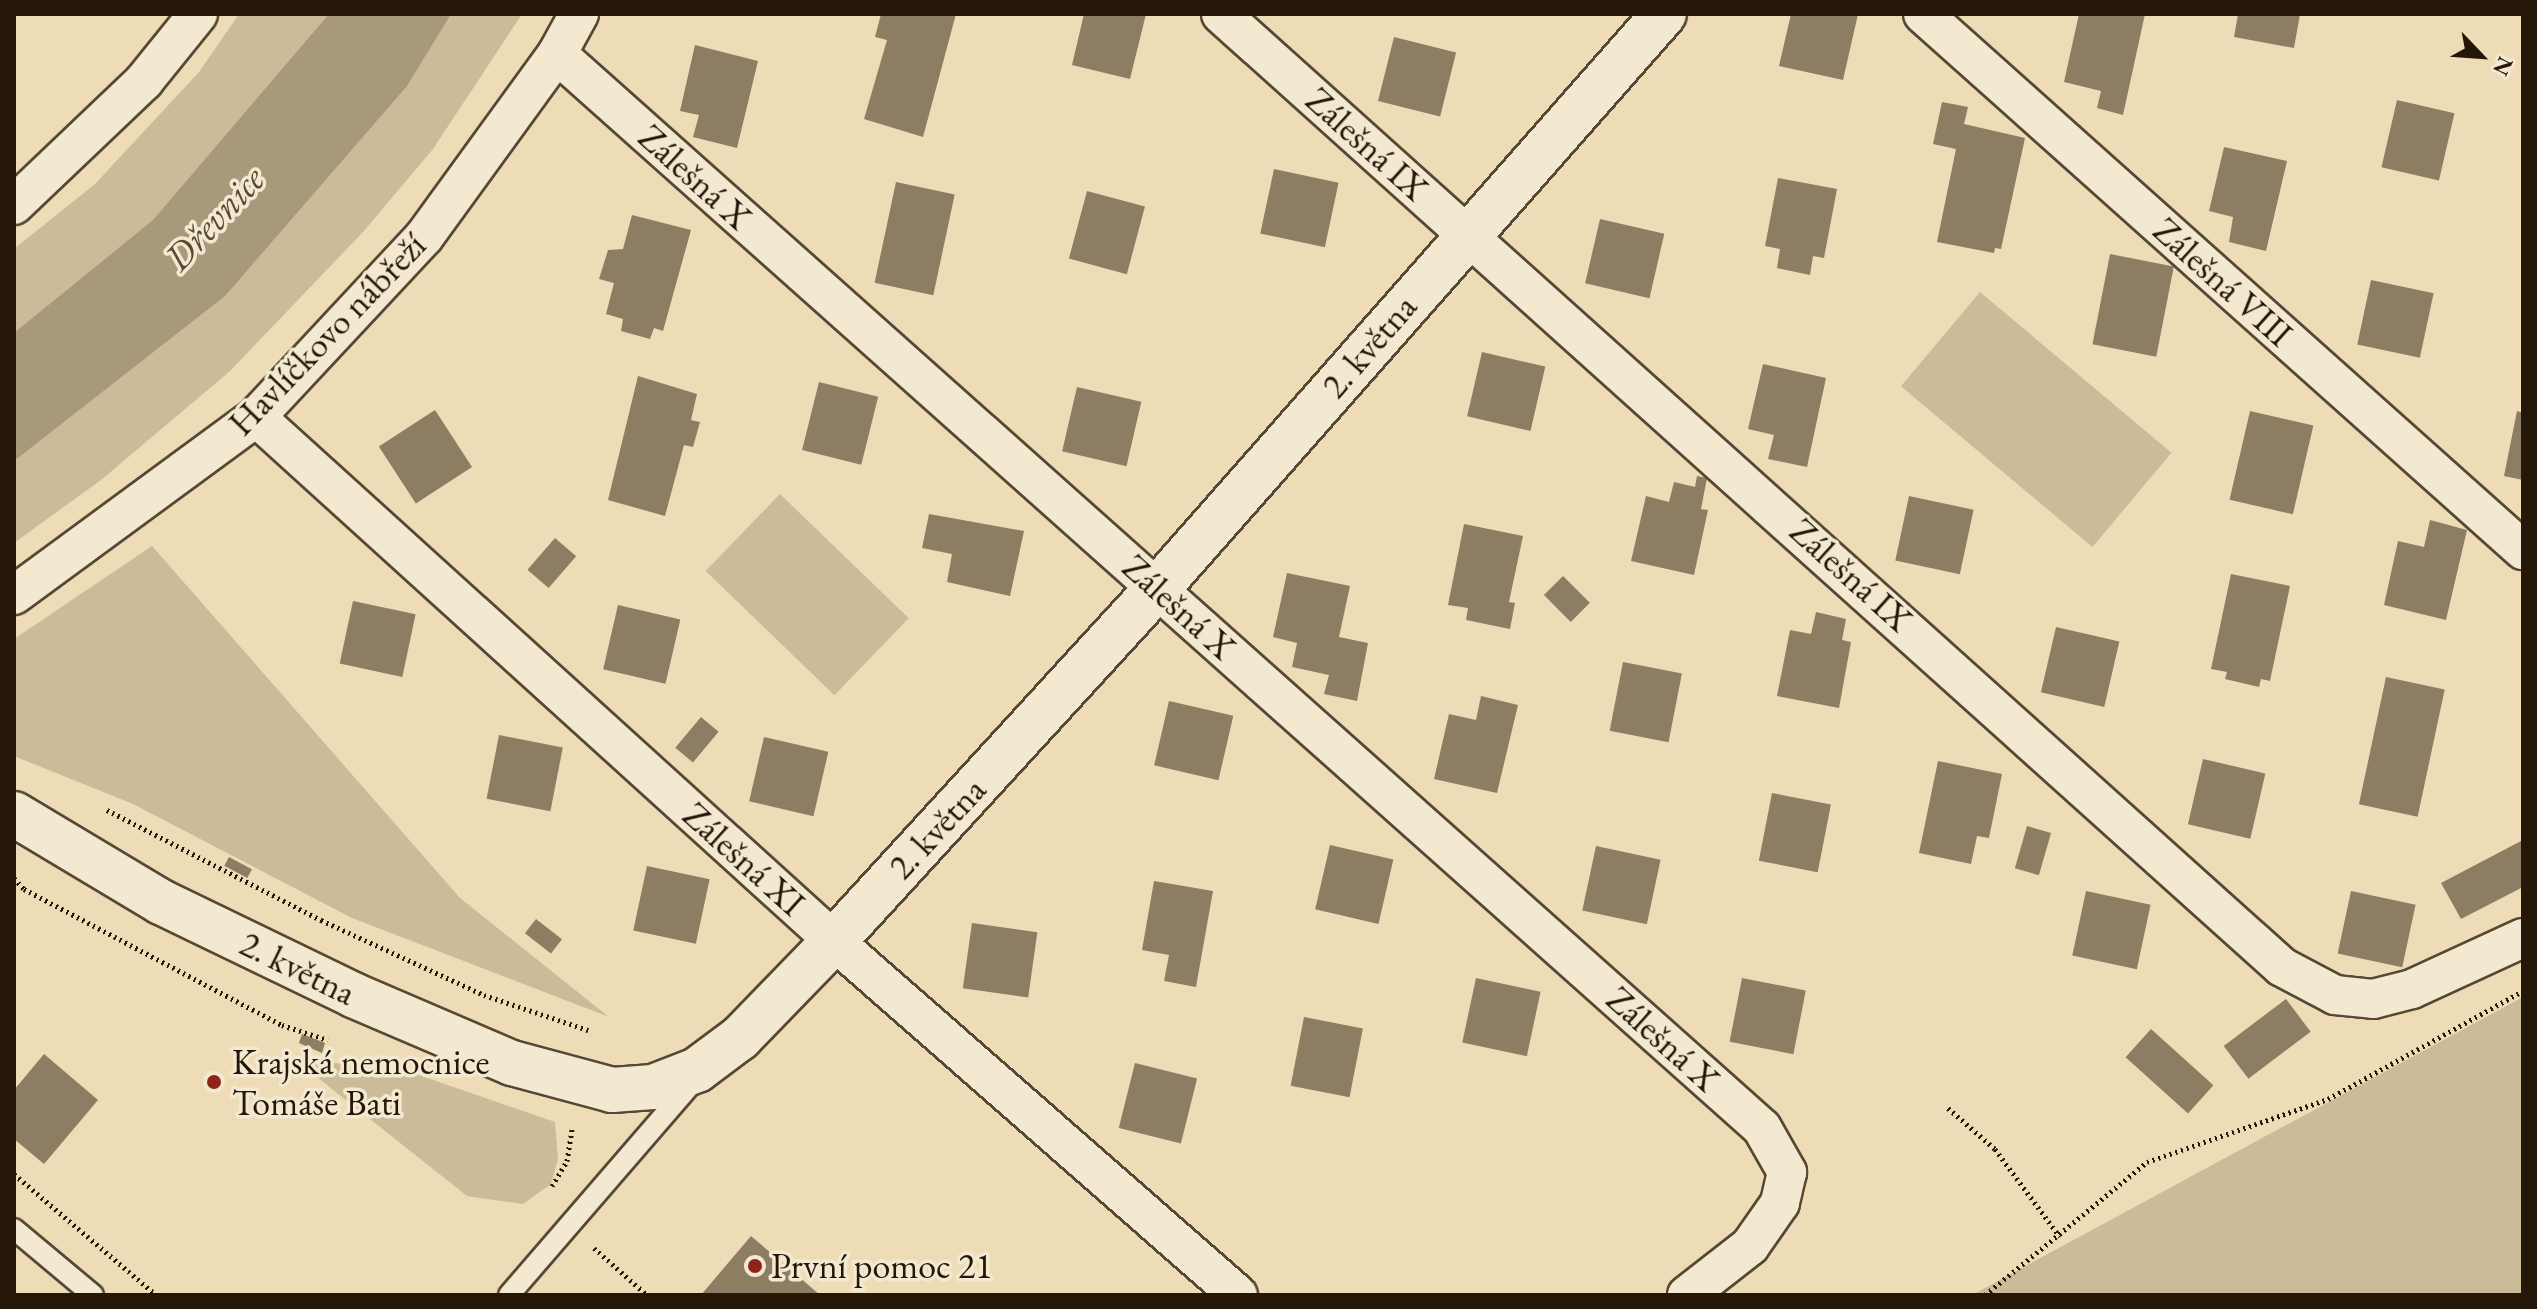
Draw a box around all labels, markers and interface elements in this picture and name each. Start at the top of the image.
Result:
north arrow [2441,16,2521,96]
text: N [2486,52,2520,81]
street label: Zálešná IX [1297,78,1437,210]
street label: Zálešná X [630,115,760,239]
water label: Dřevnice [154,156,274,280]
street label: Zálešná VIII [2145,208,2301,356]
street label: Havlíčkovo nábřeží [219,224,435,444]
street label: 2. května [1312,285,1426,407]
street label: Zálešná IX [1781,509,1921,641]
street label: Zálešná X [1114,545,1244,669]
street label: 2. května [879,768,995,888]
street label: Zálešná XI [674,793,814,925]
street label: 2. května [233,922,363,1014]
street label: Zálešná X [1598,977,1728,1101]
place label: Krajská nemocnice Tomáše Bati [232,1039,490,1124]
marker: Krajská nemocnice Tomáše Bati [203,1071,225,1093]
place label: První pomoc 21 [771,1244,992,1288]
marker: První pomoc 21 [746,1257,764,1275]

